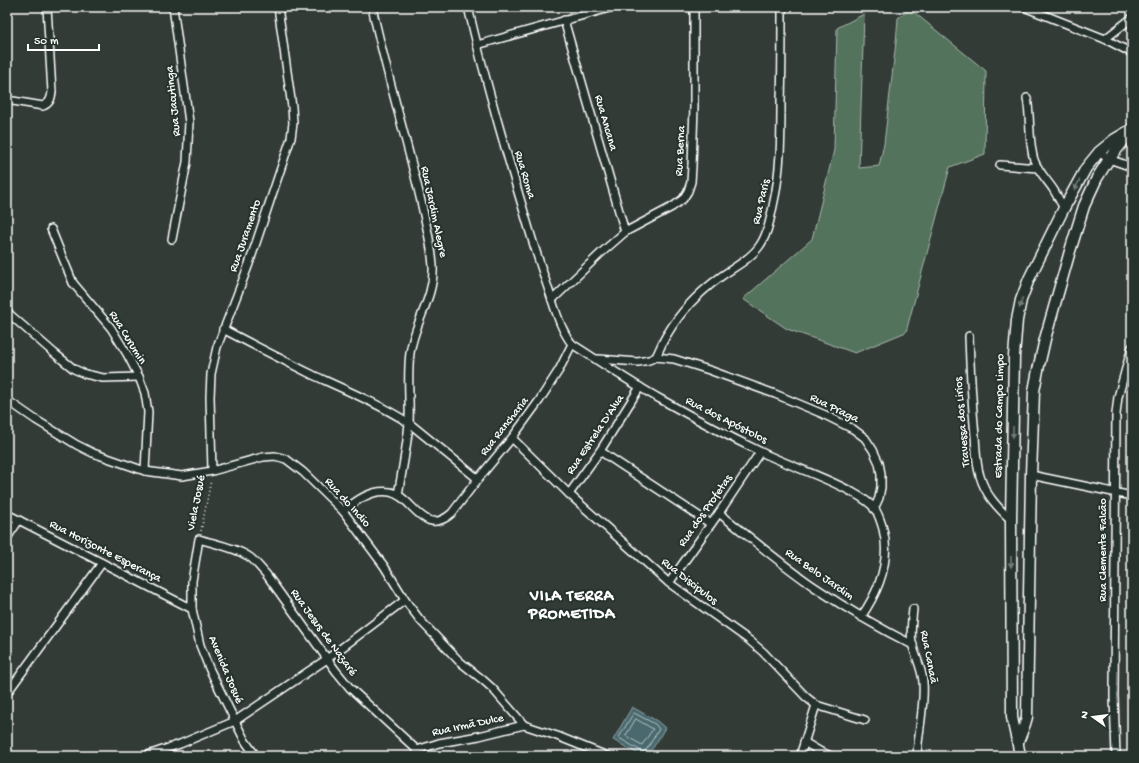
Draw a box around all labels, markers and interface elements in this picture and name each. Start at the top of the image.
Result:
scale bar [28,26,99,52]
text: 50 m [34,35,59,49]
street label: Rua Jacutinga [163,65,185,137]
street label: Rua Ancana [590,94,620,153]
street label: Rua Berna [673,125,689,177]
street label: Rua Roma [510,149,538,201]
street label: Rua Jardim Alegre [416,165,450,260]
street label: Rua Paris [750,177,774,226]
one-way arrow [1073,180,1080,191]
street label: Rua Juramento [227,198,265,274]
one-way arrow [1018,297,1024,309]
street label: Rua Curumin [105,309,149,368]
street label: Estrada do Campo Limpo [992,354,1008,478]
street label: Travessa dos Lirios [952,376,974,469]
street label: Rua Praga [807,391,861,427]
street label: Rua Estrela D'Alva [564,392,628,478]
street label: Rua dos Apóstolos [683,394,770,448]
street label: Rua Rancharia [478,395,533,459]
one-way arrow [1010,426,1016,439]
street label: Rua dos Profetas [676,472,736,550]
street label: Viela Josué [185,473,209,533]
street label: Rua do Indio [321,475,373,531]
street label: Rua Clemente Falcão [1097,498,1111,602]
street label: Rua Horizonte Esperança [47,518,164,587]
street label: Rua Belo Jardim [782,546,857,604]
street label: Rua Discipulos [658,556,720,609]
one-way arrow [1008,556,1014,569]
street label: Rua Jesus de Nazaré [287,587,360,680]
district label: VILA TERRA PROMETIDA [528,588,616,625]
street label: Rua Canaã [916,629,940,685]
street label: Avenida Josué [204,634,246,707]
north arrow [1073,697,1113,737]
text: N [1079,710,1092,720]
street label: Rua Irmã Dulce [431,711,506,740]

